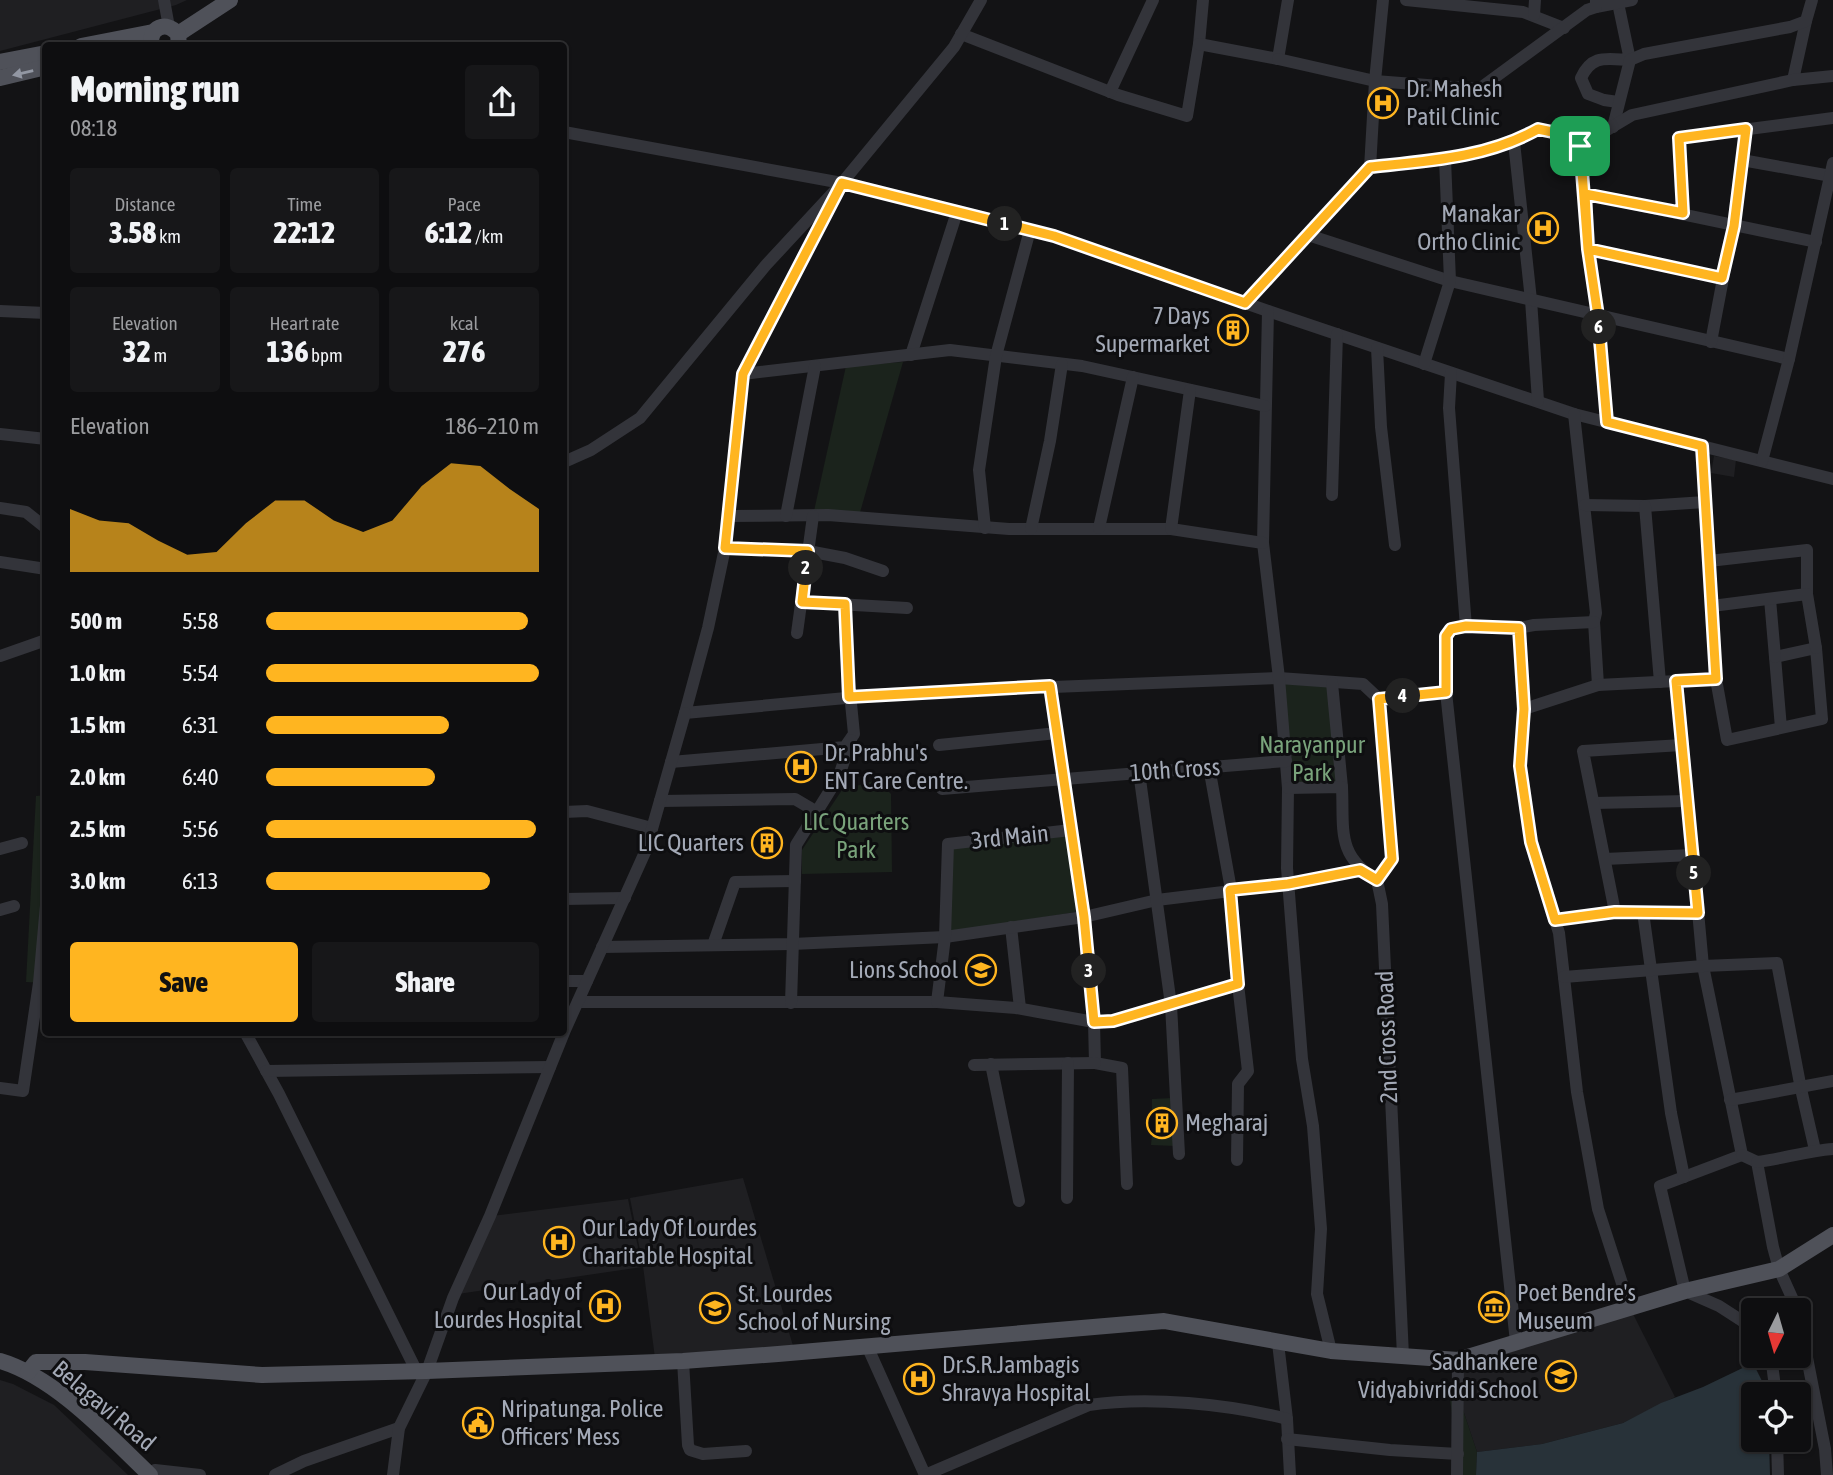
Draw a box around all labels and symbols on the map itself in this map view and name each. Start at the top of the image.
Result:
one-way arrow [12,67,34,78]
place label: Dr. Mahesh Patil Clinic [1406,75,1503,130]
hospital icon: Dr. Mahesh Patil Clinic [1366,86,1400,120]
pin [1550,116,1610,176]
place label: Manakar Ortho Clinic [1417,200,1521,255]
pin: 1 [988,206,1023,242]
hospital icon: Manakar Ortho Clinic [1526,211,1560,245]
place label: 7 Days Supermarket [1096,302,1210,357]
pin: 6 [1582,310,1616,344]
building icon: 7 Days Supermarket [1216,313,1250,347]
pin: 2 [788,550,824,586]
pin: 4 [1386,678,1420,714]
park label: Narayanpur Park [1259,731,1366,786]
place label: Dr. Prabhu's ENT Care Centre. [824,739,968,794]
hospital icon: Dr. Prabhu's ENT Care Centre. [784,750,818,784]
street label: 10th Cross [1129,753,1221,786]
park label: LIC Quarters Park [803,808,909,863]
street label: 3rd Main [970,819,1050,854]
building icon: LIC Quarters [750,826,784,860]
place label: LIC Quarters [638,829,744,856]
pin: 5 [1676,856,1712,890]
school or university icon: Lions School [964,953,998,987]
pin: 3 [1072,954,1106,988]
place label: Lions School [849,956,959,983]
street label: 2nd Cross Road [1371,970,1402,1104]
building icon: Megharaj [1145,1106,1179,1140]
place label: Megharaj [1185,1109,1268,1136]
place label: Our Lady Of Lourdes Charitable Hospital [582,1214,757,1269]
hospital icon: Our Lady Of Lourdes Charitable Hospital [542,1225,576,1259]
place label: Our Lady of Lourdes Hospital [434,1278,583,1333]
place label: Poet Bendre's Museum [1517,1279,1636,1334]
place label: St. Lourdes School of Nursing [738,1280,891,1335]
hospital icon: Our Lady of Lourdes Hospital [588,1289,622,1323]
museum icon: Poet Bendre's Museum [1477,1290,1511,1324]
school or university icon: St. Lourdes School of Nursing [698,1291,732,1325]
north arrow [1741,1298,1811,1368]
place label: Sadhankere Vidyabivriddi School [1358,1348,1539,1403]
place label: Dr.S.R.Jambagis Shravya Hospital [942,1351,1091,1406]
street label: Belagavi Road [48,1355,161,1456]
school or university icon: Sadhankere Vidyabivriddi School [1544,1359,1578,1393]
hospital icon: Dr.S.R.Jambagis Shravya Hospital [902,1362,936,1396]
place label: Nripatunga. Police Officers' Mess [501,1395,663,1450]
public building icon: Nripatunga. Police Officers' Mess [461,1406,495,1440]

